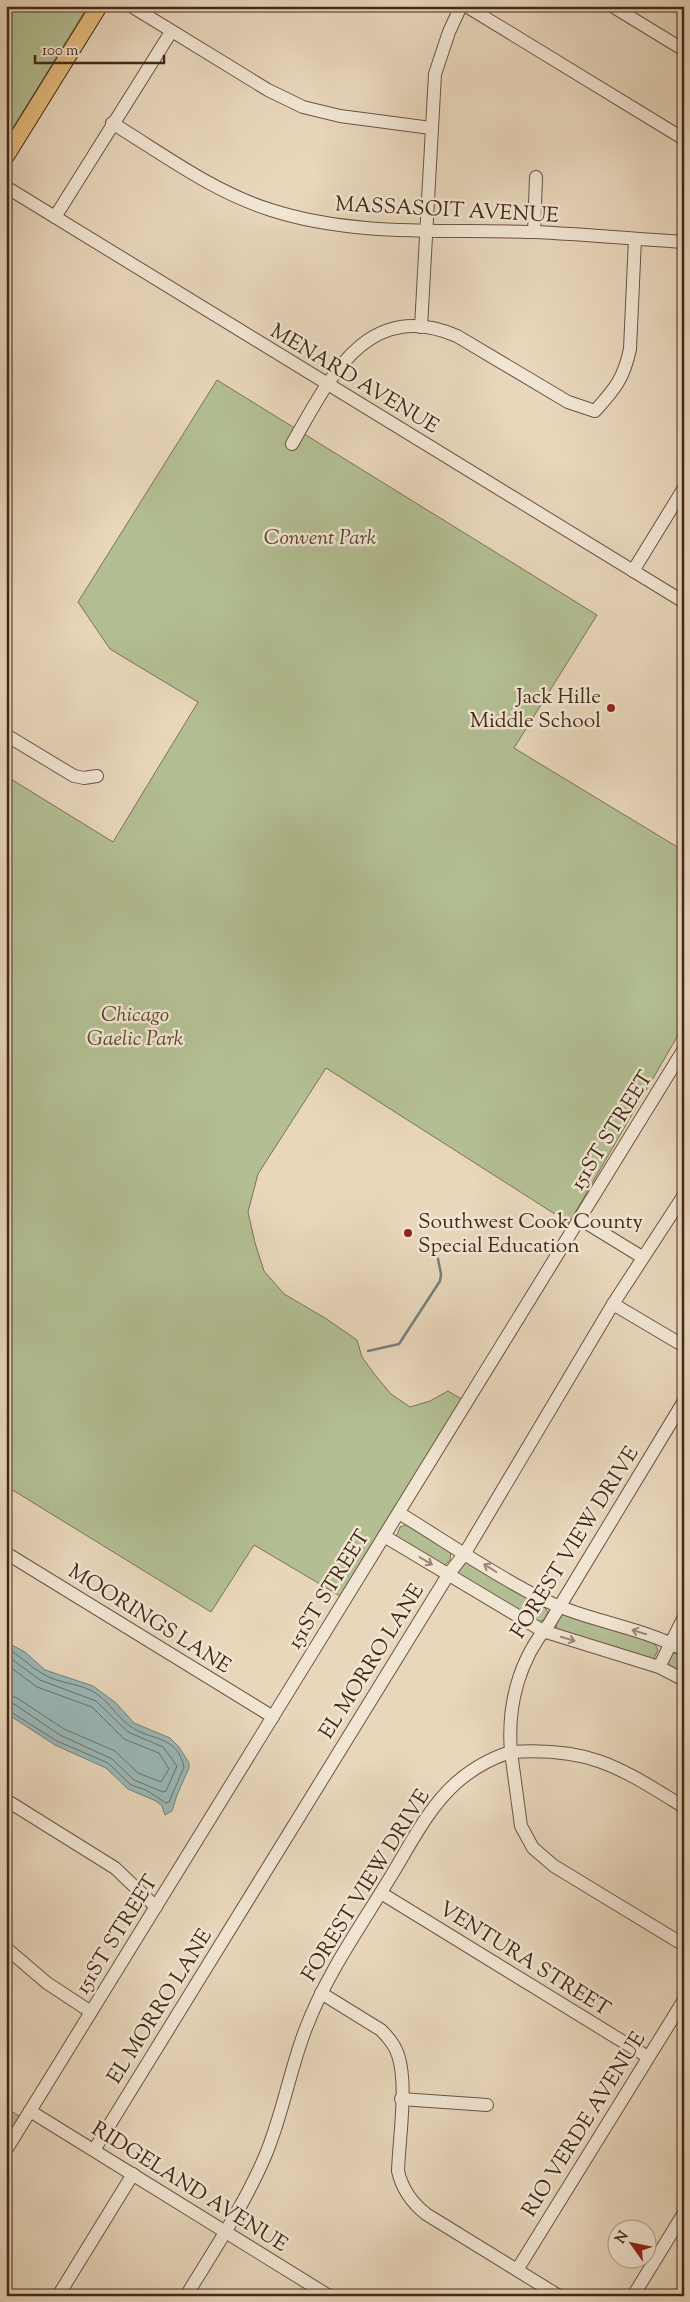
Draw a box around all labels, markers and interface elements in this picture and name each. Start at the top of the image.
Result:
scale bar [35,32,164,64]
text: 100 m [42,41,79,62]
street label: MASSASOIT AVENUE [334,190,560,232]
street label: MENARD AVENUE [264,317,444,442]
park label: Convent Park [264,524,377,554]
place label: Jack Hille Middle School [470,683,601,737]
marker: Jack Hille Middle School [605,702,617,714]
park label: Chicago Gaelic Park [87,1001,184,1055]
street label: 151ST STREET [564,1065,661,1197]
place label: Southwest Cook County Special Education [418,1208,644,1262]
marker: Southwest Cook County Special Education [402,1227,414,1239]
street label: FOREST VIEW DRIVE [504,1441,647,1645]
street label: 151ST STREET [281,1524,378,1656]
one-way arrow [419,1556,433,1567]
street label: MOORINGS LANE [62,1557,236,1682]
one-way arrow [483,1563,497,1573]
street label: EL MORRO LANE [313,1578,433,1745]
one-way arrow [631,1626,647,1636]
one-way arrow [560,1635,575,1644]
street label: FOREST VIEW DRIVE [295,1784,438,1988]
street label: 151ST STREET [69,1869,166,2001]
street label: VENTURA STREET [432,1895,616,2025]
street label: EL MORRO LANE [101,1923,221,2090]
street label: RIO VERDE AVENUE [516,2026,654,2223]
street label: RIDGELAND AVENUE [85,2115,293,2261]
north arrow [608,2220,658,2270]
text: N [611,2228,634,2248]

